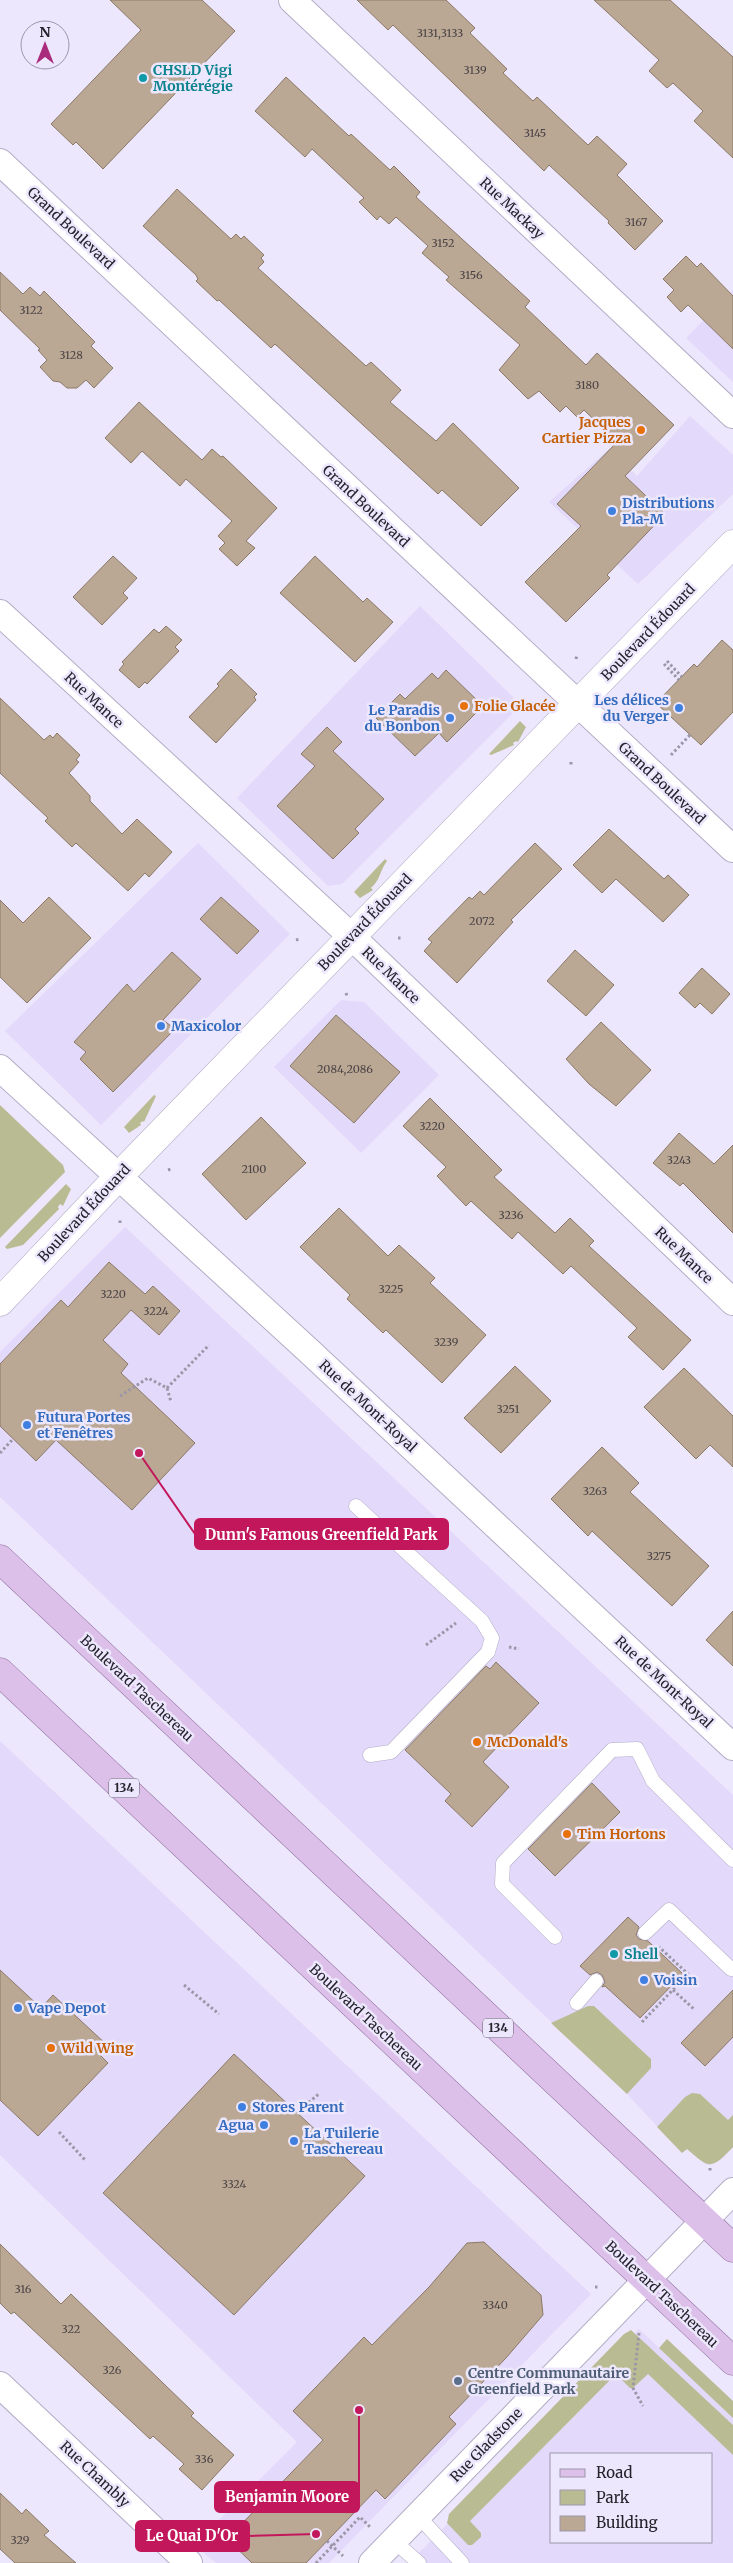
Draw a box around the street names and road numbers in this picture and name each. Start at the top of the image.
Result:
street label: Rue Mackay [476,174,549,243]
street label: Grand Boulevard [24,183,119,273]
street label: Grand Boulevard [319,461,414,551]
street label: Boulevard Édouard [597,579,699,684]
street label: Rue Mance [61,668,127,732]
street label: Grand Boulevard [615,738,710,828]
street label: Boulevard Édouard [314,869,416,974]
street label: Rue Mance [358,943,424,1007]
street label: Boulevard Édouard [34,1160,134,1266]
street label: Rue Mance [651,1223,717,1287]
street label: Rue de Mont-Royal [315,1356,421,1456]
street label: Boulevard Taschereau [77,1631,197,1745]
street label: Rue de Mont-Royal [611,1632,717,1732]
road number: 134 [109,1779,139,1798]
street label: Boulevard Taschereau [306,1960,426,2074]
road number: 134 [483,2019,513,2038]
street label: Boulevard Taschereau [602,2237,722,2351]
street label: Rue Gladstone [446,2404,526,2486]
street label: Rue Chambly [56,2437,134,2512]

